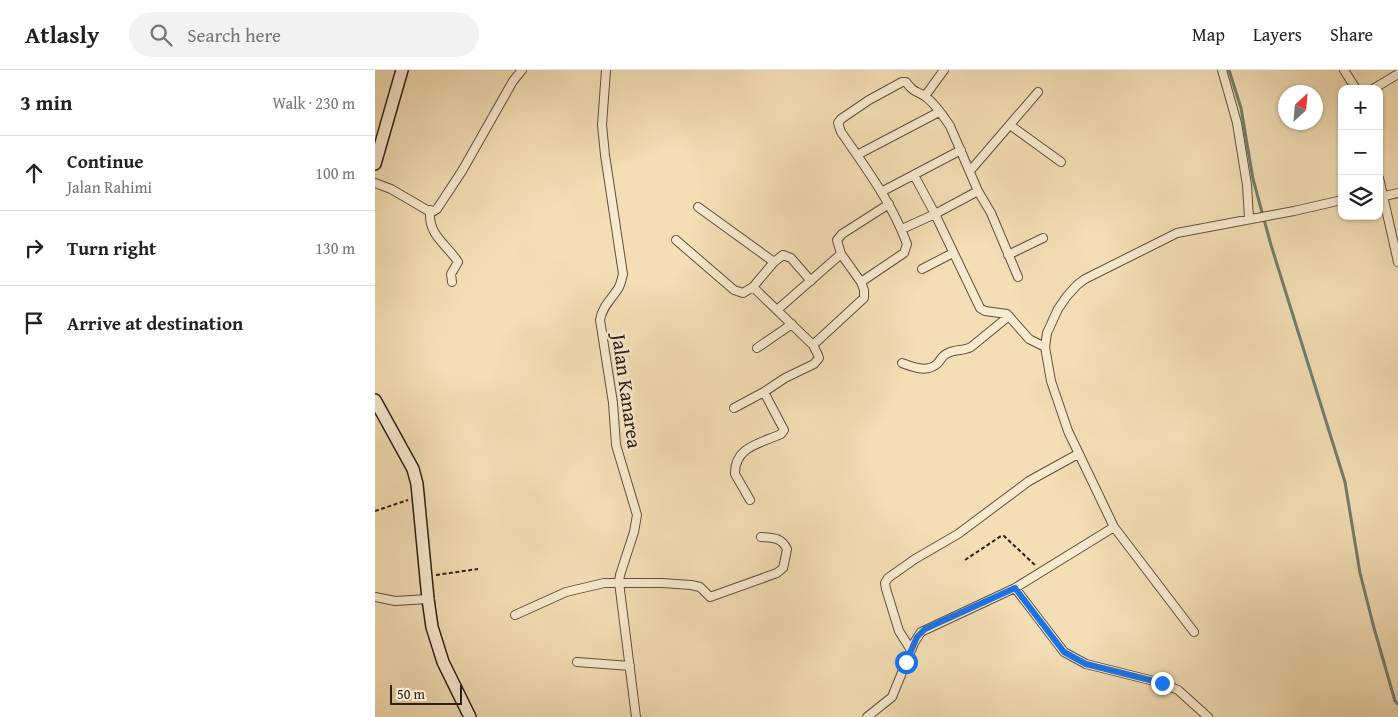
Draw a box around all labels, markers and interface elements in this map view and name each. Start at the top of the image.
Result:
search box [129,12,479,57]
text: Atlasly [25,17,99,52]
icon: search [147,21,175,49]
text: Search here [187,21,281,49]
text: Map [1192,21,1225,48]
text: Layers [1253,21,1302,48]
text: Share [1330,21,1373,48]
north arrow [1278,85,1323,130]
map controls [1338,85,1383,220]
button: + [1338,85,1383,130]
text: 3 min [20,87,72,118]
text: Walk · 230 m [272,91,355,115]
button: − [1338,130,1383,175]
text: Continue [67,147,144,175]
icon: ahead [20,159,48,187]
text: 100 m [315,161,355,185]
text: Jalan Rahimi [67,175,152,199]
button: layers [1338,175,1383,220]
icon: right [20,234,48,262]
text: Turn right [67,234,156,262]
text: 130 m [315,236,355,260]
icon: arrive [20,309,48,337]
text: Arrive at destination [67,309,243,337]
street label: Jalan Kanarea [605,329,650,451]
route start [895,651,918,674]
route end [1151,672,1174,695]
scale bar [390,682,463,705]
text: 50 m [397,684,425,704]

